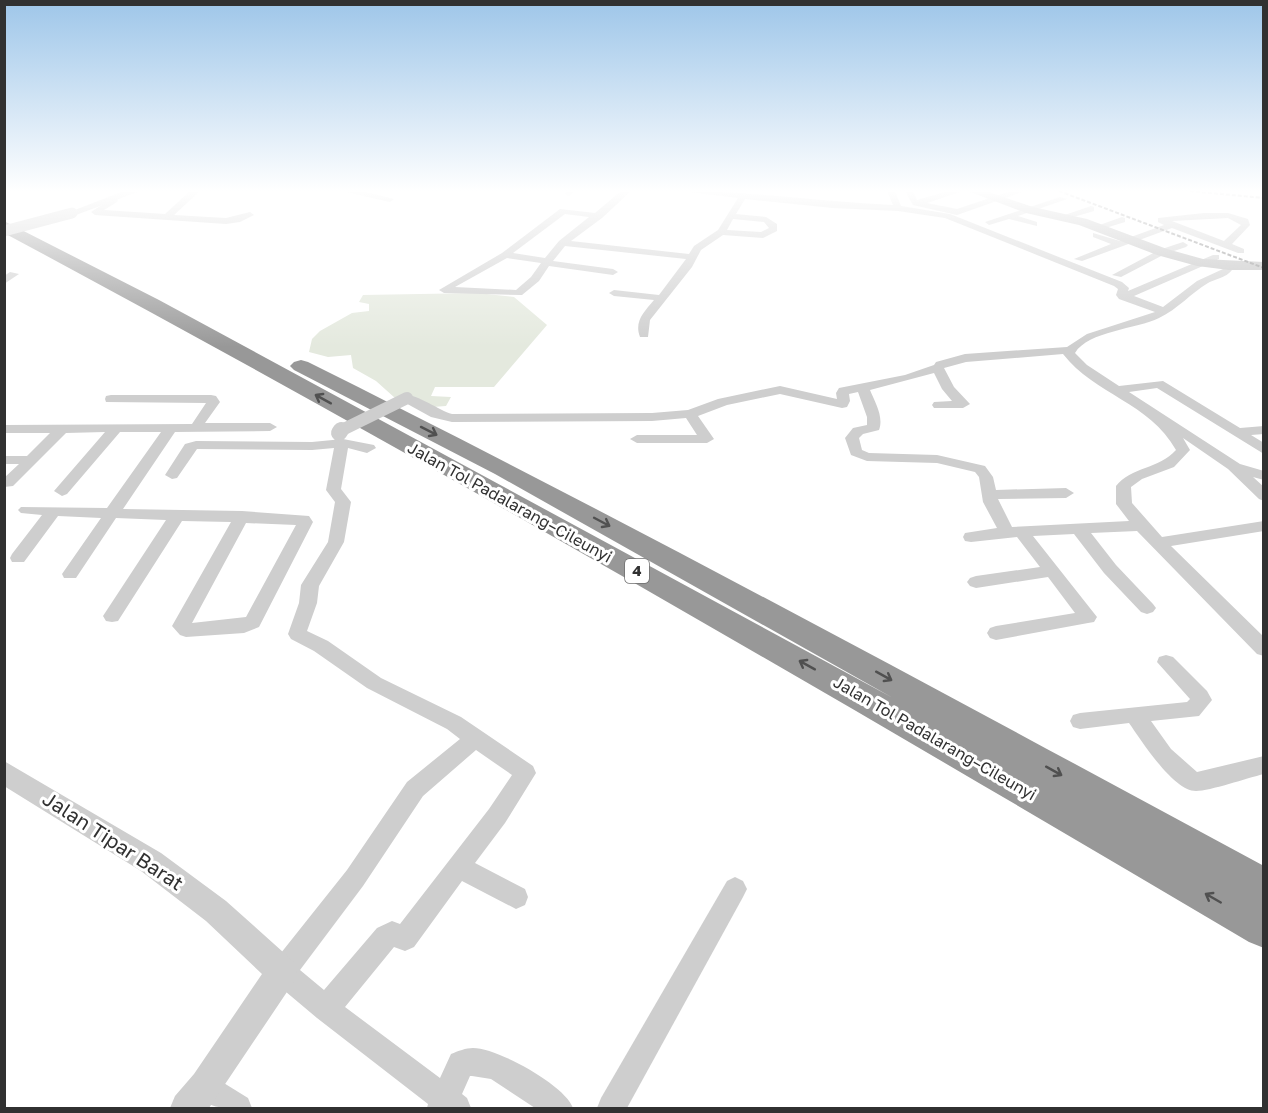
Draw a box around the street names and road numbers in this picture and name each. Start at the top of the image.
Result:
street label: Jalan Tol Padalarang–Cileunyi [404,437,616,567]
road number: 4 [625,559,649,583]
street label: Jalan Tol Padalarang–Cileunyi [830,672,1040,804]
street label: Jalan Tipar Barat [39,786,188,895]

